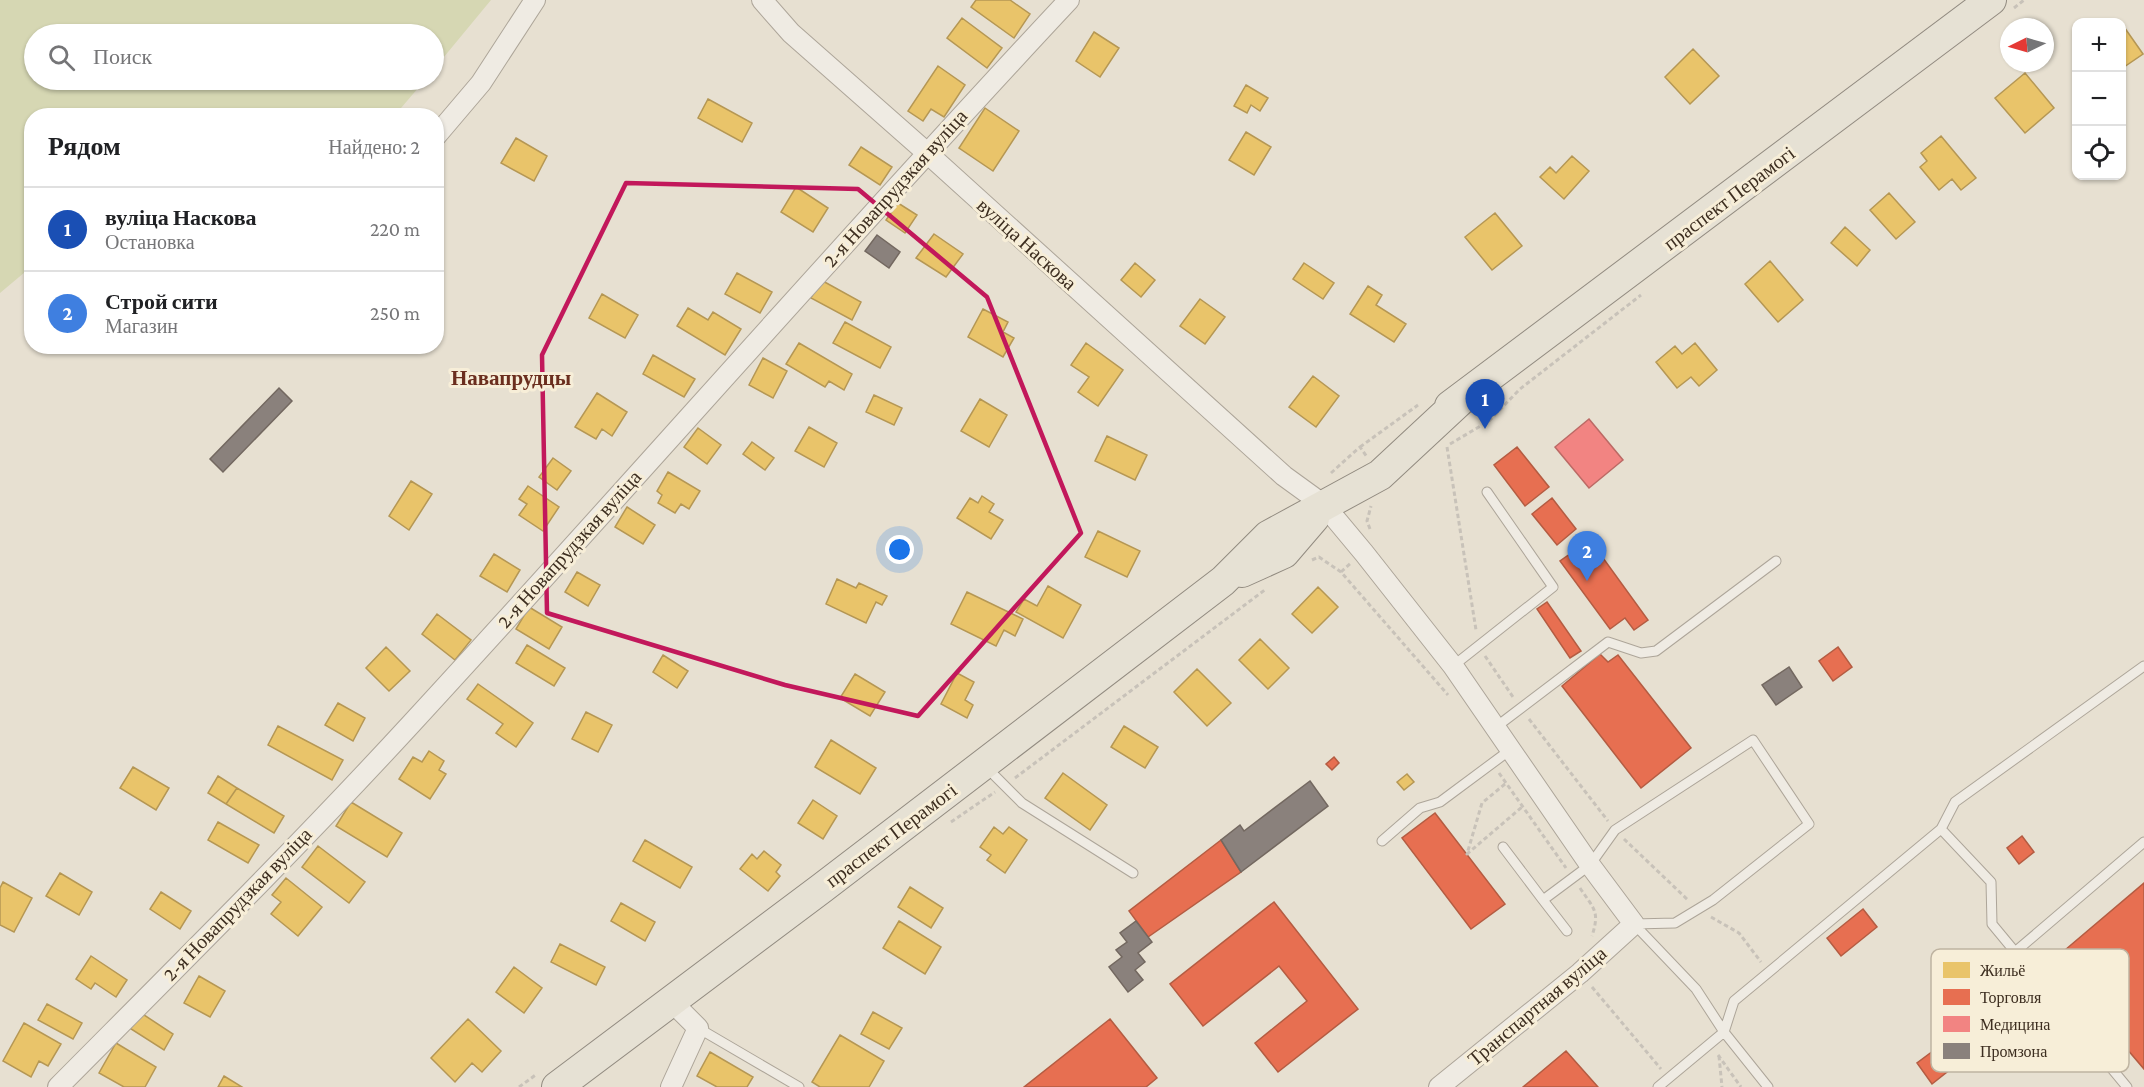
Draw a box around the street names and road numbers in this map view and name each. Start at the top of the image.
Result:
street label: 2-я Новапрудзкая вуліца [819,105,972,272]
street label: праспект Перамогі [1659,141,1800,255]
street label: вуліца Наскова [972,194,1081,295]
street label: 2-я Новапрудзкая вуліца [493,466,646,633]
street label: праспект Перамогі [821,778,962,892]
street label: 2-я Новапрудзкая вуліца [158,823,316,986]
street label: Транспартная вуліца [1463,942,1611,1071]

